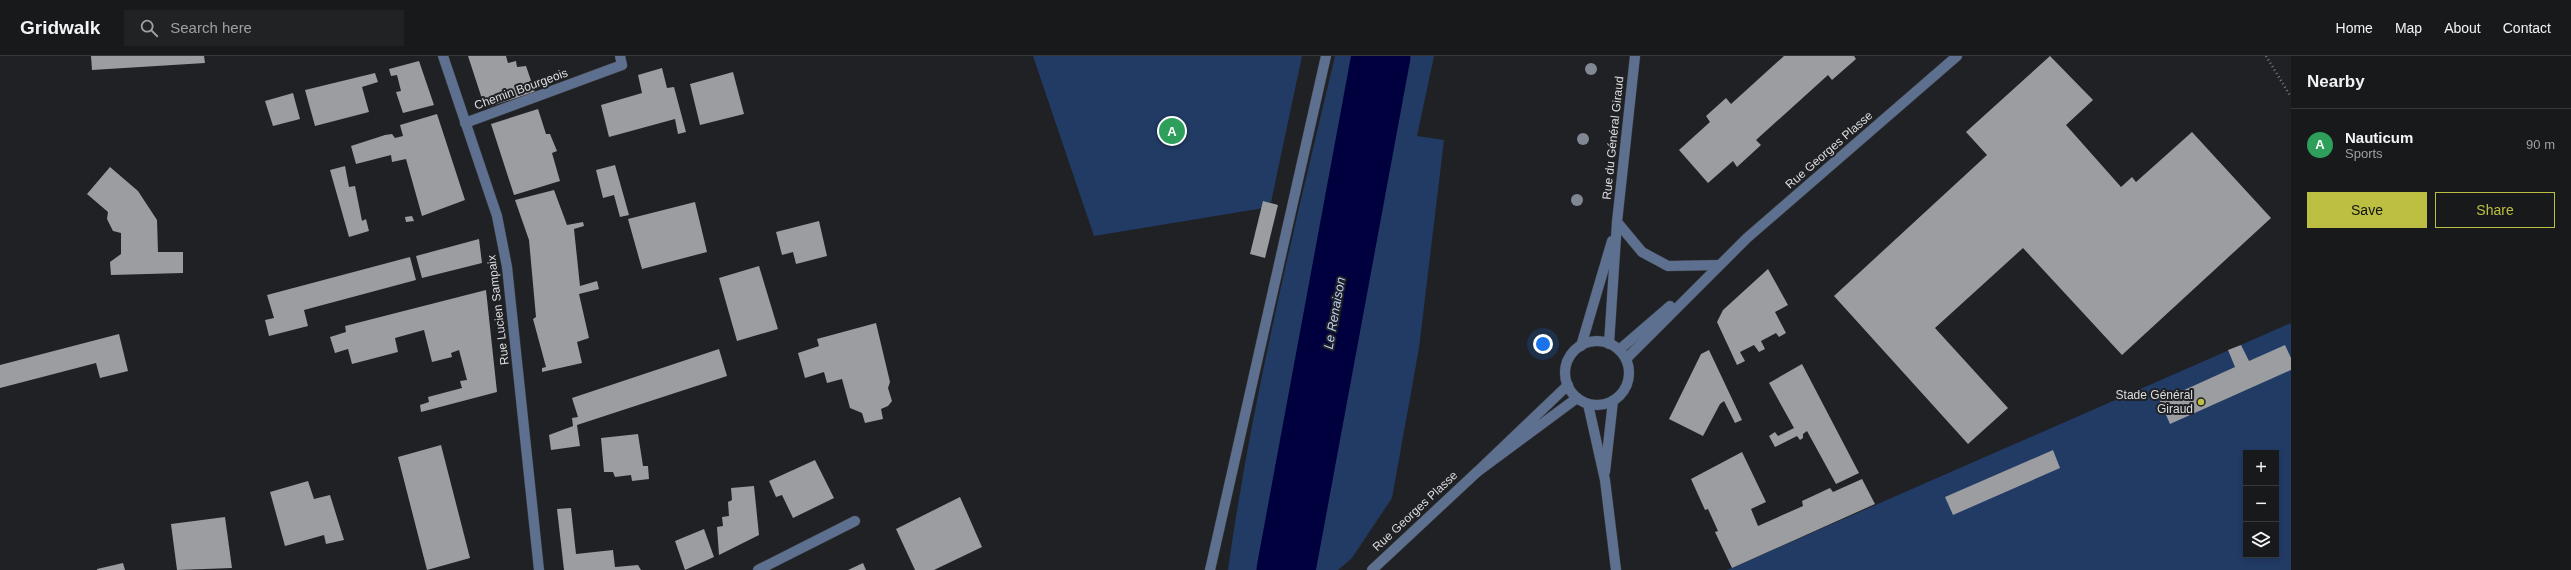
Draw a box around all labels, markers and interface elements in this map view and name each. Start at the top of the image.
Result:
search box [124,10,404,46]
text: Gridwalk [20,17,100,38]
icon: search [138,17,160,39]
text: Search here [170,19,252,36]
text: Home [2336,20,2373,36]
text: Map [2395,20,2422,36]
text: About [2444,20,2481,36]
text: Contact [2503,20,2551,36]
street label: Chemin Bourgeois [472,66,570,112]
text: Nearby [2307,72,2365,91]
street label: Rue du Général Giraud [1600,76,1626,200]
street label: Rue Georges Plasse [1783,108,1876,192]
pin: A [1159,116,1185,146]
text: Nauticum [2345,129,2413,146]
text: A [2315,137,2325,152]
text: 90 m [2526,137,2555,152]
text: Sports [2345,146,2383,161]
button: Save [2307,192,2427,228]
button: Share [2435,192,2555,228]
street label: Rue Lucien Sampaix [484,254,512,366]
water label: Le Renaison [1321,276,1348,350]
your location [1533,334,1553,354]
place label: Stade Général Giraud [2116,388,2193,416]
marker: Stade Général Giraud [2196,397,2206,407]
map controls [2243,450,2279,558]
button: + [2243,450,2279,486]
street label: Rue Georges Plasse [1370,468,1460,554]
button: − [2243,486,2279,522]
button: layers [2243,522,2279,558]

